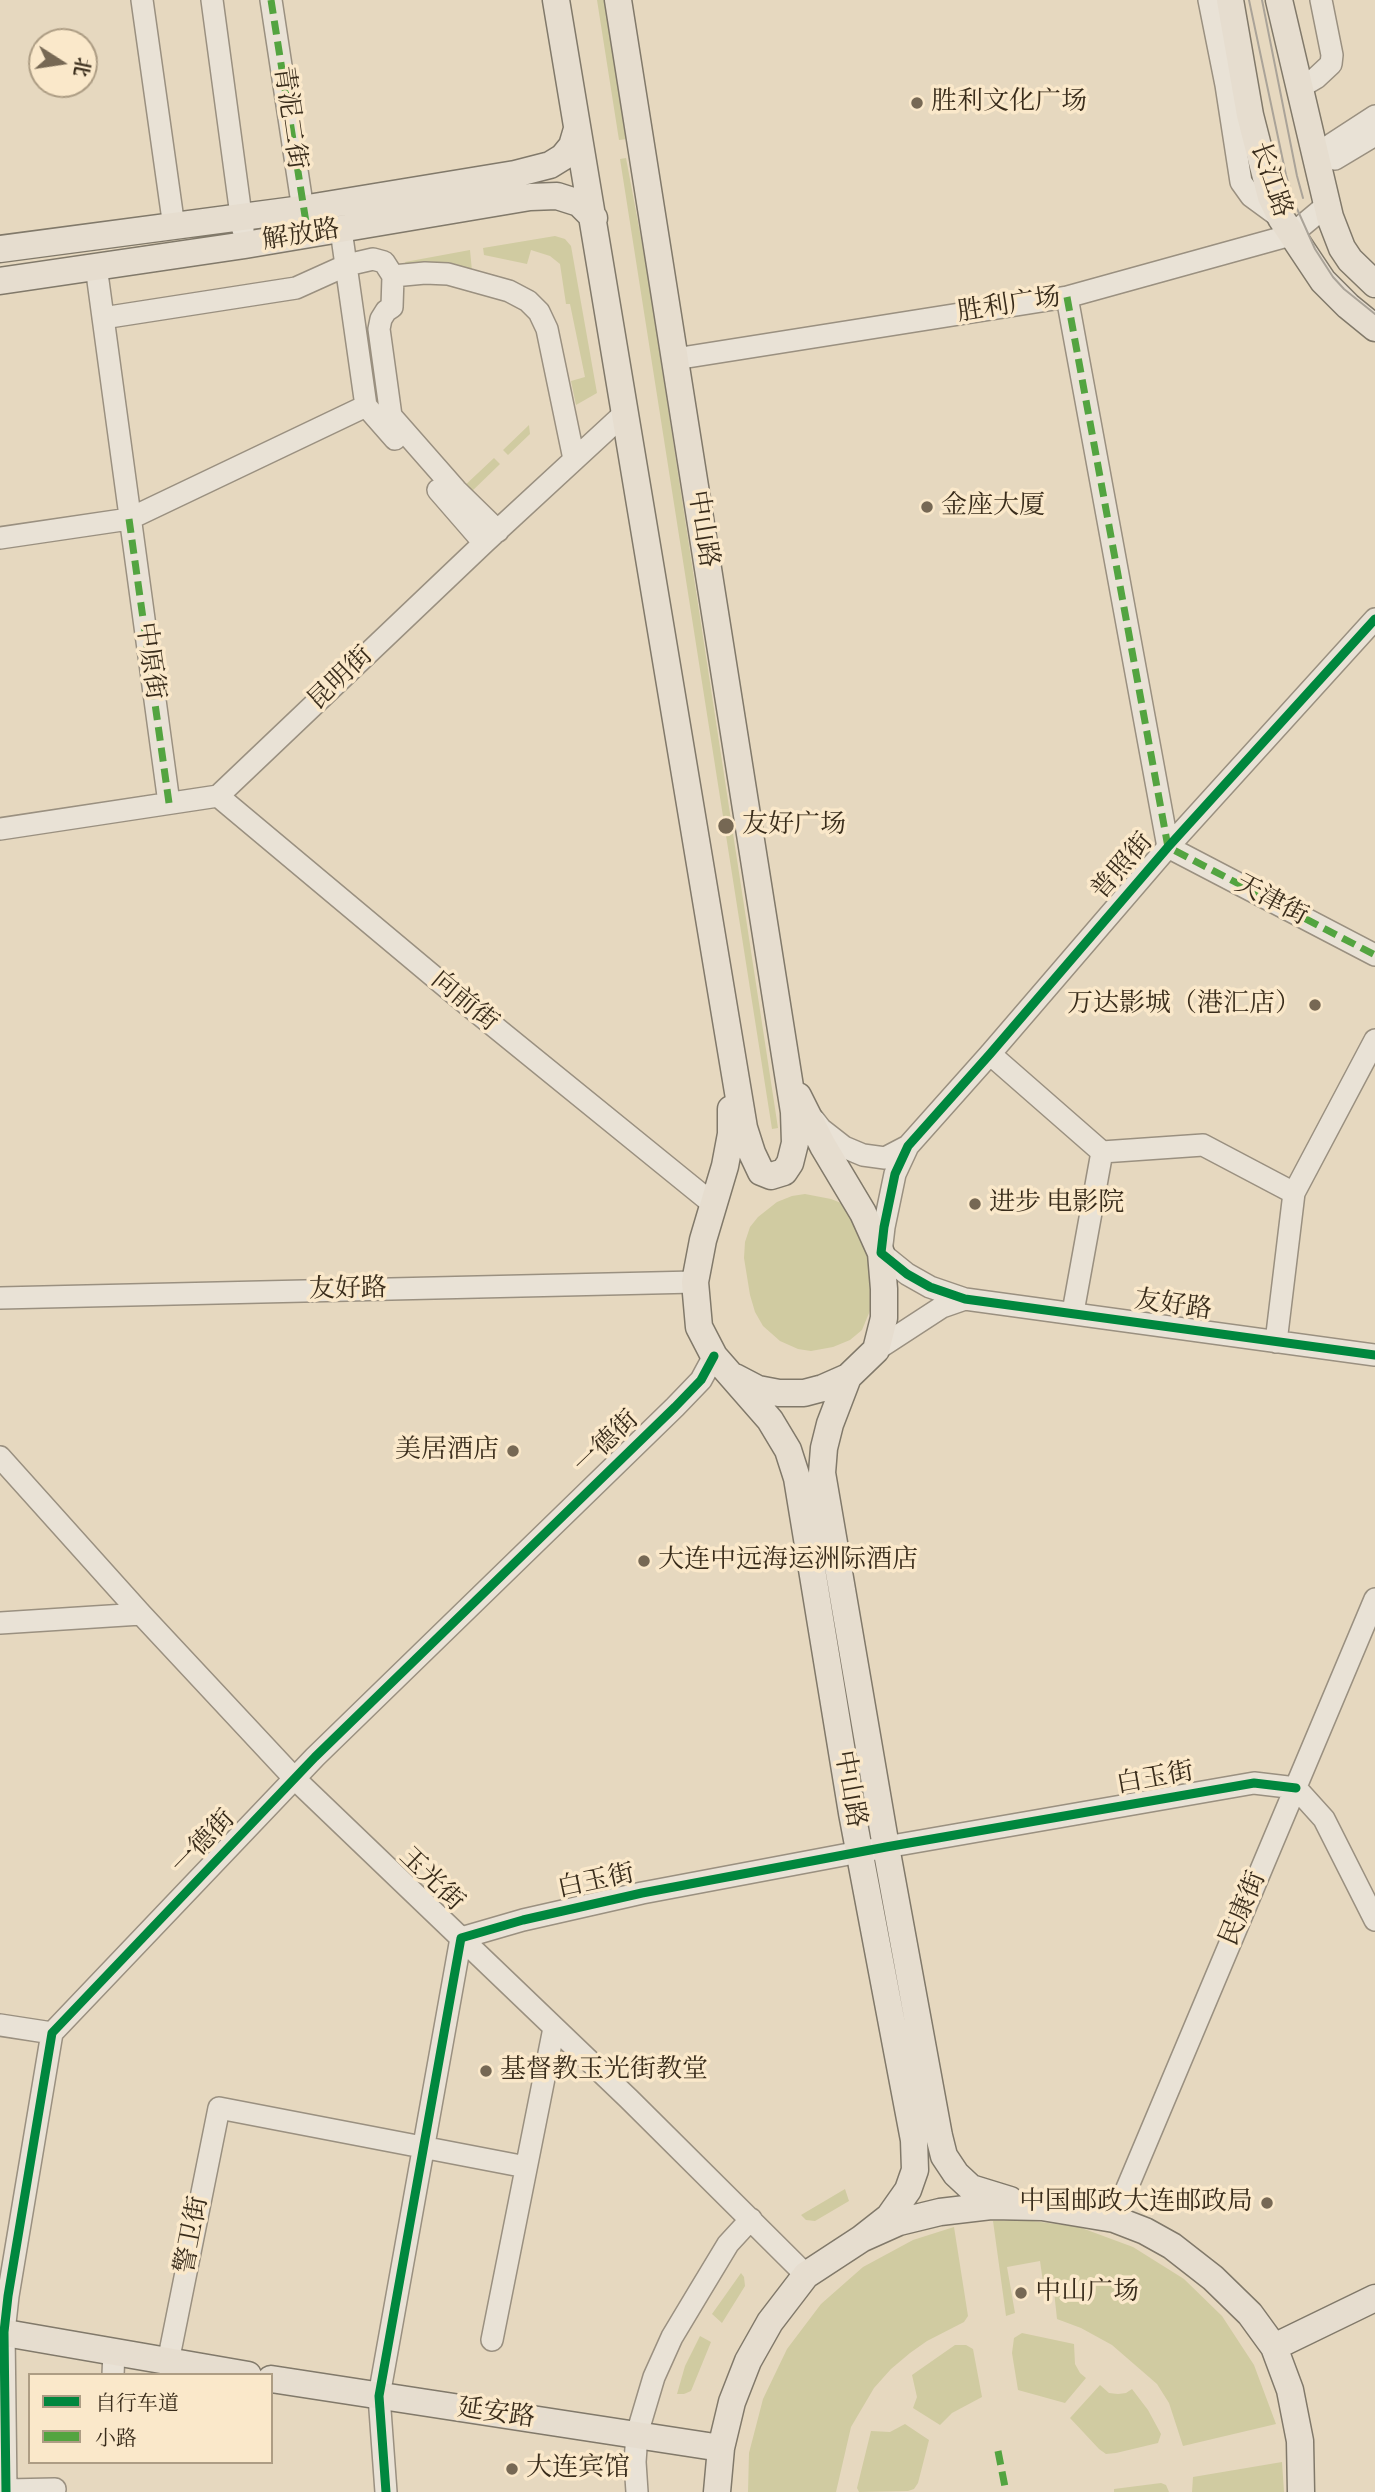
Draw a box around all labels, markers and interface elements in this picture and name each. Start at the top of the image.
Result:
north arrow [28,28,98,98]
text: 北 [68,55,95,79]
street label: 青泥二街 [266,64,312,172]
place label: 胜利文化广场 [931,87,1087,119]
marker: 胜利文化广场 [909,95,925,111]
street label: 长江路 [1243,138,1297,222]
street label: 解放路 [260,214,342,258]
street label: 胜利广场 [955,282,1063,330]
street label: 中山路 [680,488,724,570]
place label: 金座大厦 [941,491,1045,523]
marker: 金座大厦 [919,499,935,515]
street label: 中原街 [128,620,170,702]
street label: 昆明街 [302,641,380,717]
place label: 友好广场 [742,810,846,842]
marker: 友好广场 [716,816,736,836]
street label: 普照街 [1086,827,1160,907]
street label: 天津街 [1229,869,1313,933]
street label: 向前街 [424,965,504,1039]
place label: 万达影城（港汇店） [1067,989,1301,1021]
marker: 万达影城（港汇店） [1307,997,1323,1013]
place label: 进步 电影院 [989,1188,1124,1220]
marker: 进步 电影院 [967,1196,983,1212]
street label: 友好路 [309,1274,387,1306]
street label: 友好路 [1132,1285,1214,1327]
street label: 一德街 [568,1405,646,1481]
place label: 美居酒店 [395,1435,499,1467]
marker: 美居酒店 [505,1443,521,1459]
place label: 大连中远海运洲际酒店 [658,1545,918,1577]
marker: 大连中远海运洲际酒店 [636,1553,652,1569]
street label: 中山路 [827,1748,871,1830]
street label: 白玉街 [1114,1757,1196,1801]
street label: 一德街 [166,1804,242,1882]
street label: 玉光街 [392,1842,470,1918]
street label: 白玉街 [555,1859,637,1905]
street label: 民康街 [1214,1867,1274,1951]
place label: 基督教玉光街教堂 [500,2055,708,2087]
marker: 基督教玉光街教堂 [478,2063,494,2079]
place label: 中国邮政大连邮政局 [1019,2187,1253,2219]
street label: 警卫街 [170,2194,216,2276]
marker: 中国邮政大连邮政局 [1259,2195,1275,2211]
place label: 中山广场 [1035,2277,1139,2309]
marker: 中山广场 [1013,2285,1029,2301]
legend [28,2373,273,2464]
text: 自行车道 [95,2391,179,2417]
street label: 延安路 [455,2393,537,2435]
text: 小路 [95,2426,137,2452]
place label: 大连宾馆 [526,2453,630,2485]
marker: 大连宾馆 [504,2461,520,2477]

